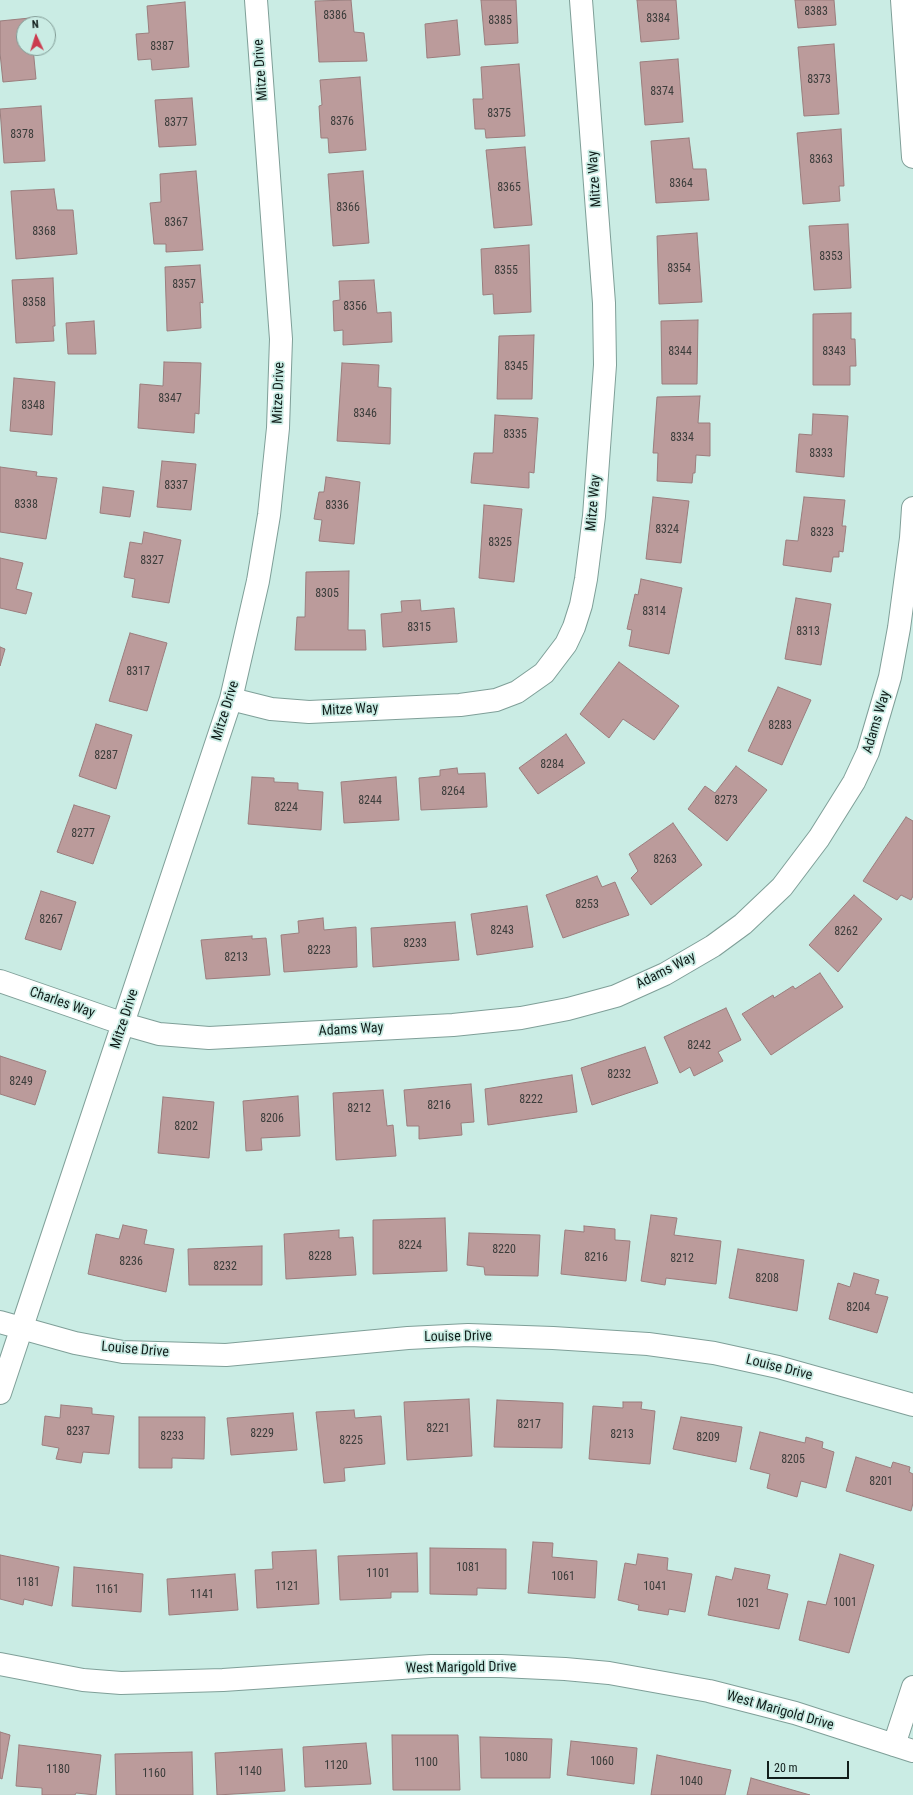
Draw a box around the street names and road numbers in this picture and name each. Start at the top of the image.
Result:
street label: Mitze Drive [250,39,272,101]
street label: Mitze Way [585,150,605,208]
street label: Mitze Drive [270,362,288,424]
street label: Mitze Way [583,474,605,532]
street label: Mitze Drive [209,679,243,743]
street label: Adams Way [860,689,894,755]
street label: Mitze Way [321,700,379,720]
street label: Adams Way [633,949,699,993]
street label: Charles Way [27,984,97,1022]
street label: Mitze Drive [107,987,143,1051]
street label: Adams Way [318,1020,384,1040]
street label: Louise Drive [424,1328,492,1346]
street label: Louise Drive [101,1339,169,1361]
street label: Louise Drive [744,1352,814,1384]
street label: West Marigold Drive [405,1659,517,1677]
street label: West Marigold Drive [724,1688,836,1734]

